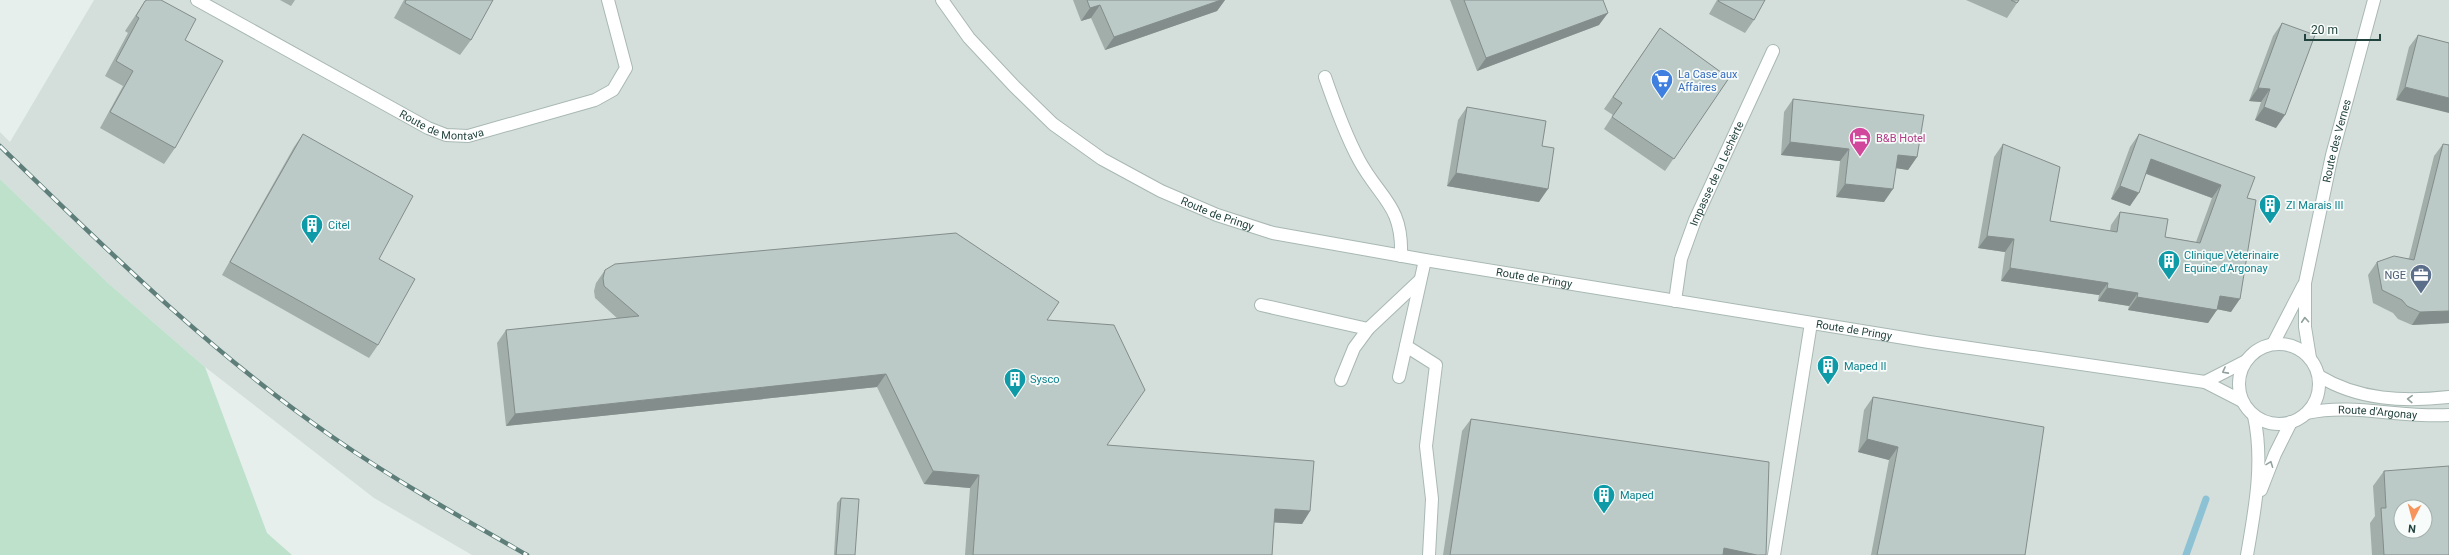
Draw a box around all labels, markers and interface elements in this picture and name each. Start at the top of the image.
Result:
scale bar [2305,16,2380,42]
text: 20 m [2311,23,2338,37]
supermarket icon: La Case aux Affaires [1649,67,1675,100]
place label: La Case aux Affaires [1678,68,1738,94]
street label: Route des Vernes [2320,97,2353,184]
street label: Route de Montava [397,107,485,143]
street label: Impasse de la Lechèrte [1687,119,1746,228]
hotel icon: B&B Hotel [1847,125,1873,158]
place label: B&B Hotel [1876,132,1926,145]
building icon: ZI Marais III [2257,192,2283,225]
street label: Route de Pringy [1179,194,1256,233]
place label: ZI Marais III [2286,199,2343,212]
building icon: Citel [299,212,325,245]
place label: Citel [328,219,350,232]
building icon: Clinique Veterinaire Equine d'Argonay [2156,248,2182,281]
place label: Clinique Veterinaire Equine d'Argonay [2184,249,2279,275]
office icon: NGE [2408,262,2434,295]
street label: Route de Pringy [1495,265,1574,290]
place label: NGE [2384,269,2406,282]
street label: Route de Pringy [1815,317,1894,343]
one-way arrow [2301,317,2309,323]
building icon: Maped II [1815,353,1841,386]
place label: Maped II [1844,360,1887,373]
building icon: Sysco [1002,366,1028,399]
one-way arrow [2222,366,2230,374]
place label: Sysco [1030,373,1059,386]
one-way arrow [2407,395,2413,403]
street label: Route d'Argonay [2338,403,2418,421]
one-way arrow [2266,461,2274,468]
building icon: Maped [1591,482,1617,515]
place label: Maped [1620,489,1654,502]
north arrow [2393,499,2433,539]
text: N [2407,522,2417,535]

